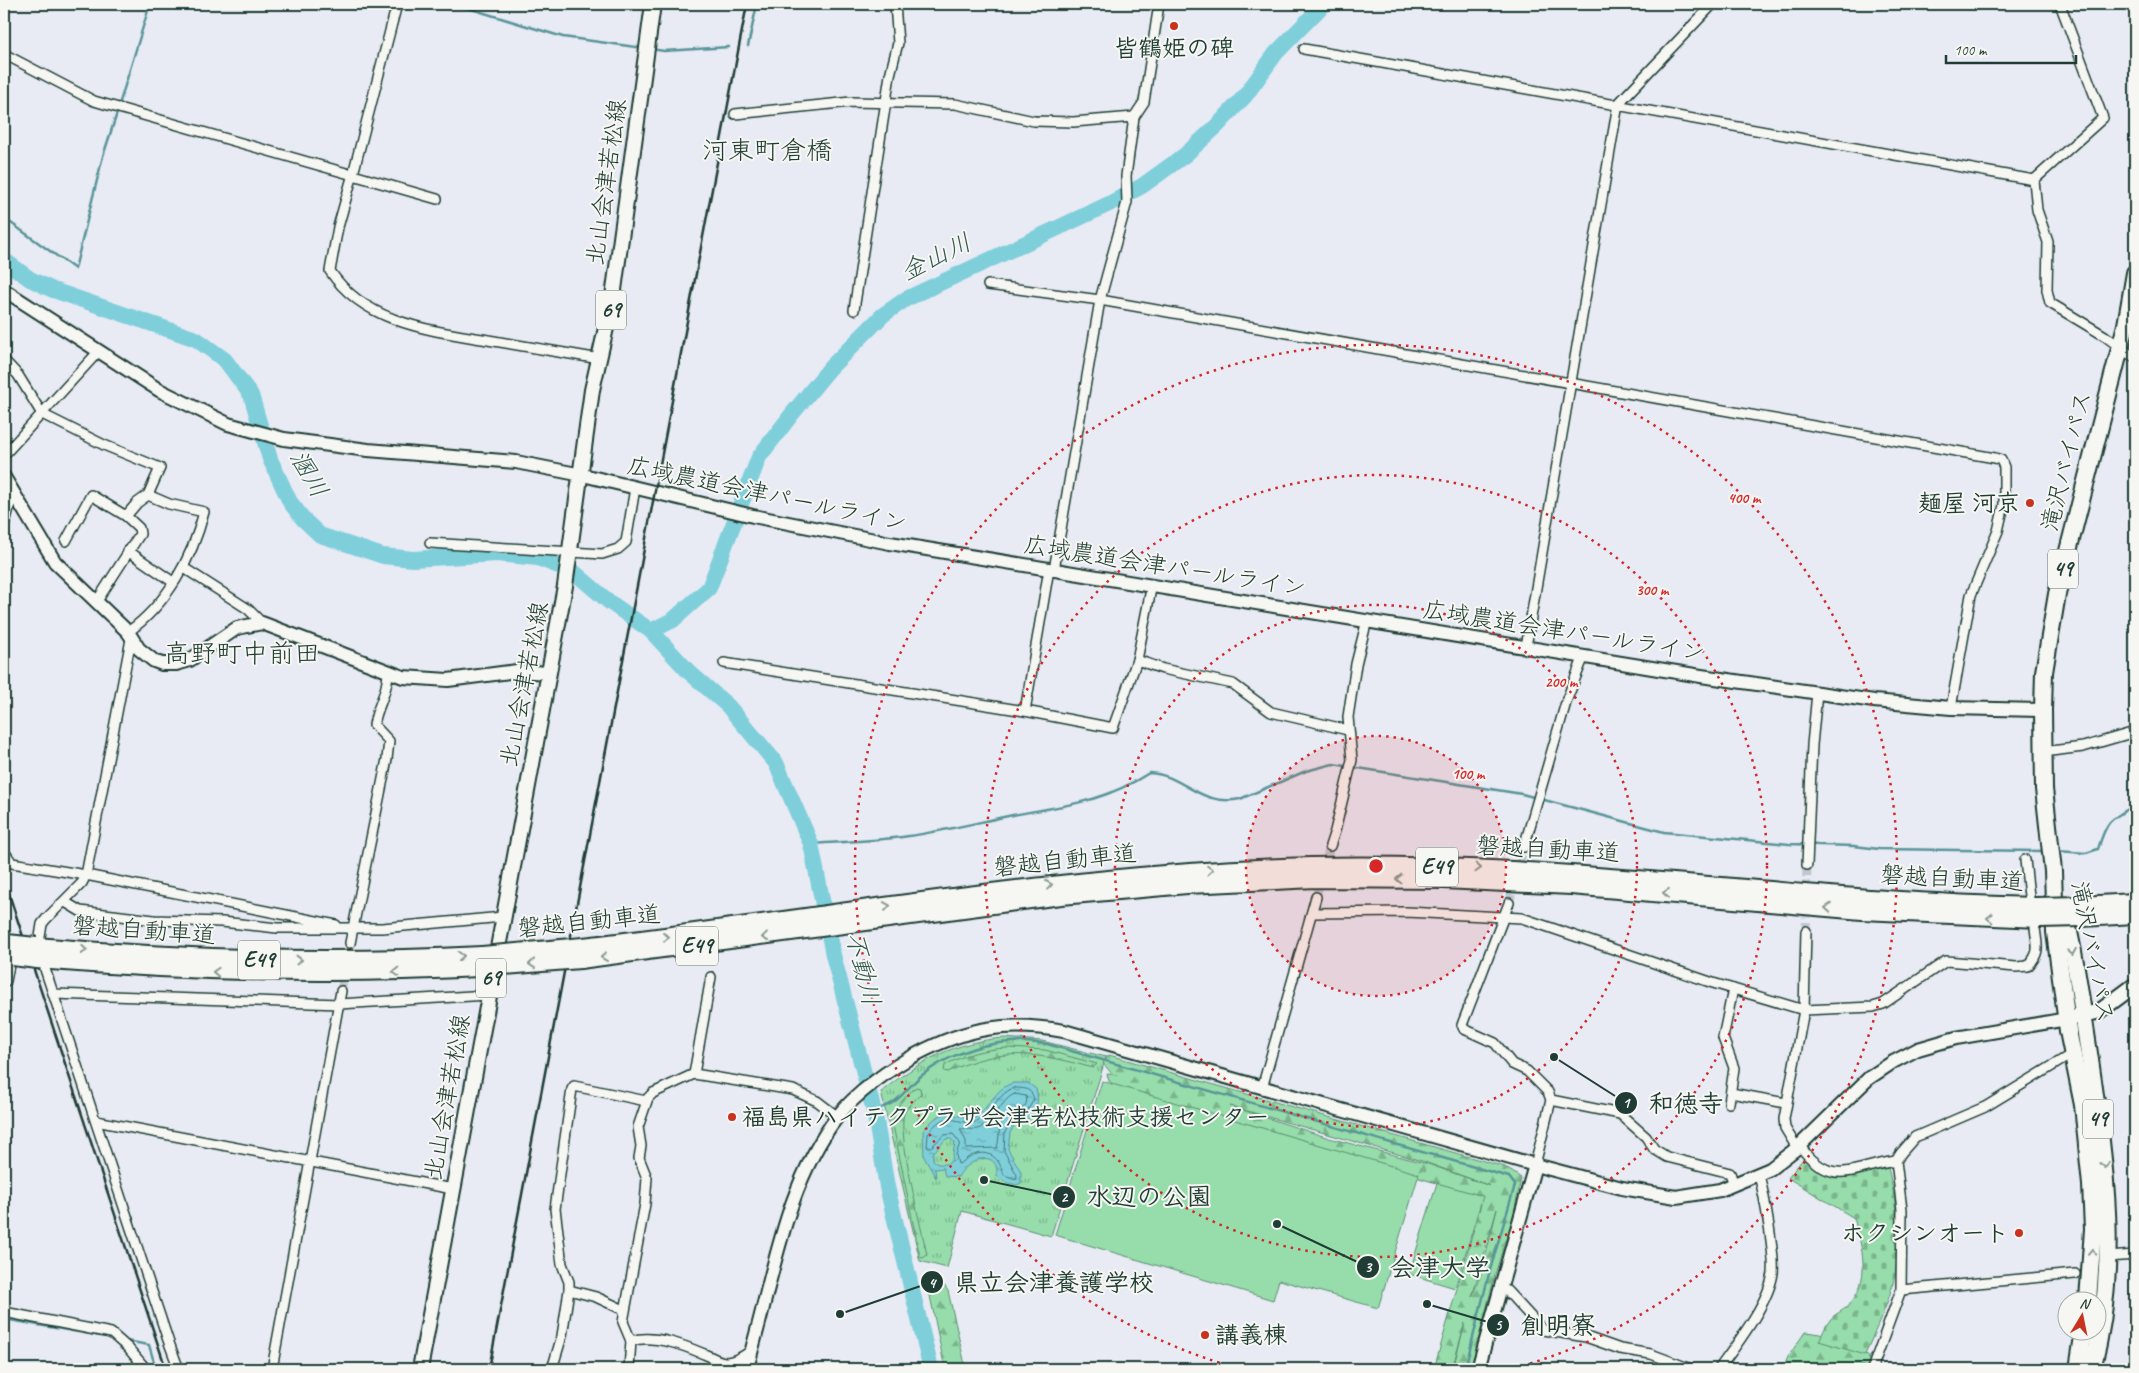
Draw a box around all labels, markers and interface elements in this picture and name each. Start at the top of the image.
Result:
marker: 皆鶴姫の碑 [1168,20,1180,32]
scale bar [1946,32,2076,64]
place label: 皆鶴姫の碑 [1114,33,1234,63]
text: 100 m [1954,41,1988,60]
street label: 北山会津若松線 [579,97,633,267]
district label: 河東町倉橋 [702,134,832,167]
water label: 金山川 [895,226,977,288]
road number: 69 [596,290,626,330]
street label: 滝沢バイパス [2034,388,2098,534]
water label: 溷川 [283,444,335,504]
street label: 広域農道会津パールライン [624,450,910,538]
place label: 麺屋 河京 [1918,488,2020,518]
text: 400 m [1728,489,1762,508]
marker: 麺屋 河京 [2024,497,2036,509]
street label: 広域農道会津パールライン [1022,529,1308,603]
road number: 49 [2048,550,2078,588]
text: 300 m [1636,581,1670,600]
street label: 広域農道会津パールライン [1421,594,1707,668]
street label: 北山会津若松線 [493,599,555,769]
district label: 高野町中前田 [164,637,320,670]
text: 200 m [1545,673,1579,692]
text: 100 m [1452,765,1486,784]
street label: 磐越自動車道 [1475,830,1621,868]
street label: 磐越自動車道 [992,838,1138,882]
road number: E49 [1416,848,1458,886]
centre of rings [1367,857,1385,875]
street label: 磐越自動車道 [1879,859,2025,897]
one-way arrow [1474,862,1482,873]
one-way arrow [1207,865,1215,876]
one-way arrow [1395,874,1402,884]
street label: 滝沢バイパス [2065,879,2121,1025]
one-way arrow [1045,880,1053,891]
one-way arrow [1662,888,1670,899]
street label: 磐越自動車道 [516,899,662,943]
one-way arrow [883,902,892,912]
one-way arrow [1824,902,1832,913]
street label: 磐越自動車道 [71,910,217,950]
one-way arrow [1986,912,1994,923]
road number: E49 [676,926,718,966]
water label: 不動川 [838,929,888,1009]
one-way arrow [761,931,769,942]
one-way arrow [662,932,670,943]
road number: E49 [238,940,280,980]
one-way arrow [81,945,89,956]
one-way arrow [2067,948,2077,956]
one-way arrow [458,951,466,962]
one-way arrow [600,951,608,962]
one-way arrow [296,955,303,965]
road number: 69 [476,958,506,998]
one-way arrow [528,959,536,970]
one-way arrow [211,967,219,977]
one-way arrow [391,967,399,978]
street label: 北山会津若松線 [418,1012,476,1182]
callout: 和徳寺 [1614,1083,1734,1123]
text: 和徳寺 [1648,1088,1724,1120]
text: 1 [1623,1094,1632,1113]
road number: 49 [2083,1100,2113,1138]
place label: 福島県ハイテクプラザ会津若松技術支援センター [742,1102,1270,1132]
marker: 福島県ハイテクプラザ会津若松技術支援センター [726,1111,738,1123]
one-way arrow [2099,1160,2109,1169]
callout: 水辺の公園 [1052,1177,1222,1217]
text: 水辺の公園 [1086,1181,1212,1213]
text: 2 [1061,1188,1069,1207]
place label: ホクシンオート [1841,1218,2009,1248]
marker: ホクシンオート [2013,1227,2025,1239]
callout: 会津大学 [1355,1247,1500,1287]
one-way arrow [2086,1248,2097,1256]
text: 会津大学 [1390,1252,1490,1284]
text: 3 [1365,1258,1373,1277]
callout: 県立会津養護学校 [919,1262,1164,1302]
text: 県立会津養護学校 [954,1267,1154,1299]
text: 4 [929,1274,938,1293]
north arrow [2056,1290,2106,1340]
text: N [2078,1295,2092,1313]
callout: 創明寮 [1486,1305,1606,1345]
text: 創明寮 [1520,1310,1596,1342]
text: 5 [1495,1316,1503,1335]
place label: 講義棟 [1215,1320,1288,1350]
marker: 講義棟 [1199,1329,1211,1341]

